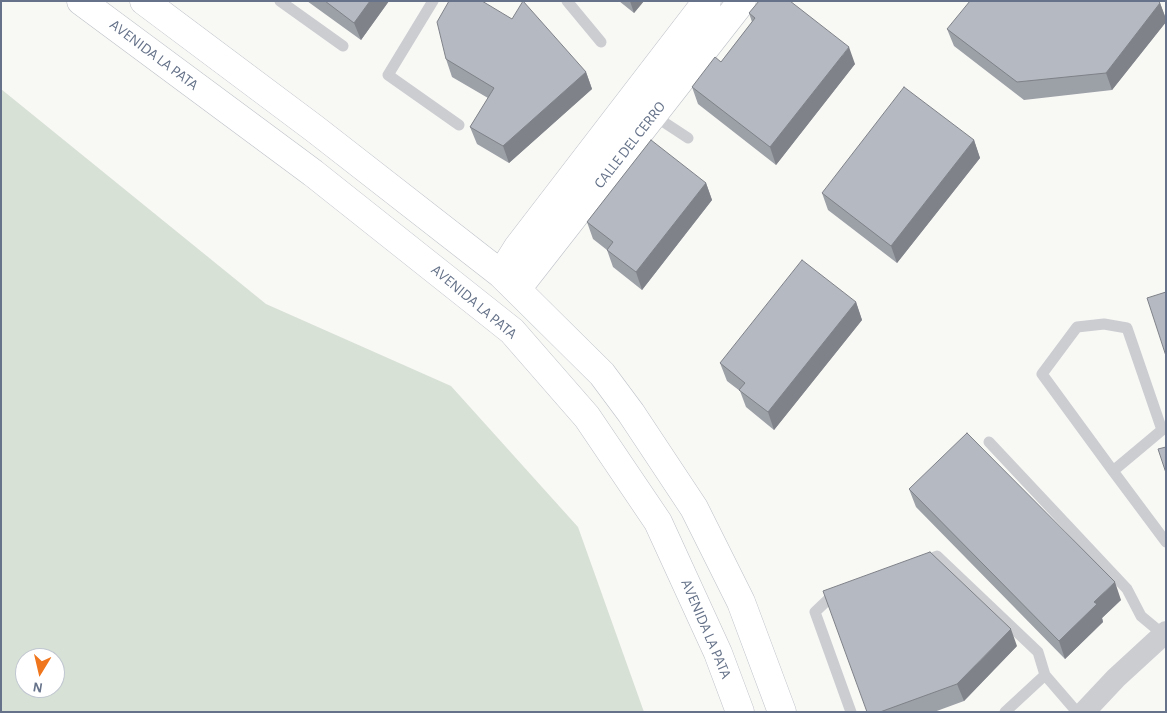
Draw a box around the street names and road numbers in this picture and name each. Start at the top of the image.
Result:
street label: AVENIDA LA PATA [106,16,202,94]
street label: CALLE DEL CERRO [590,98,670,192]
street label: AVENIDA LA PATA [427,261,521,343]
street label: AVENIDA LA PATA [677,577,735,681]

